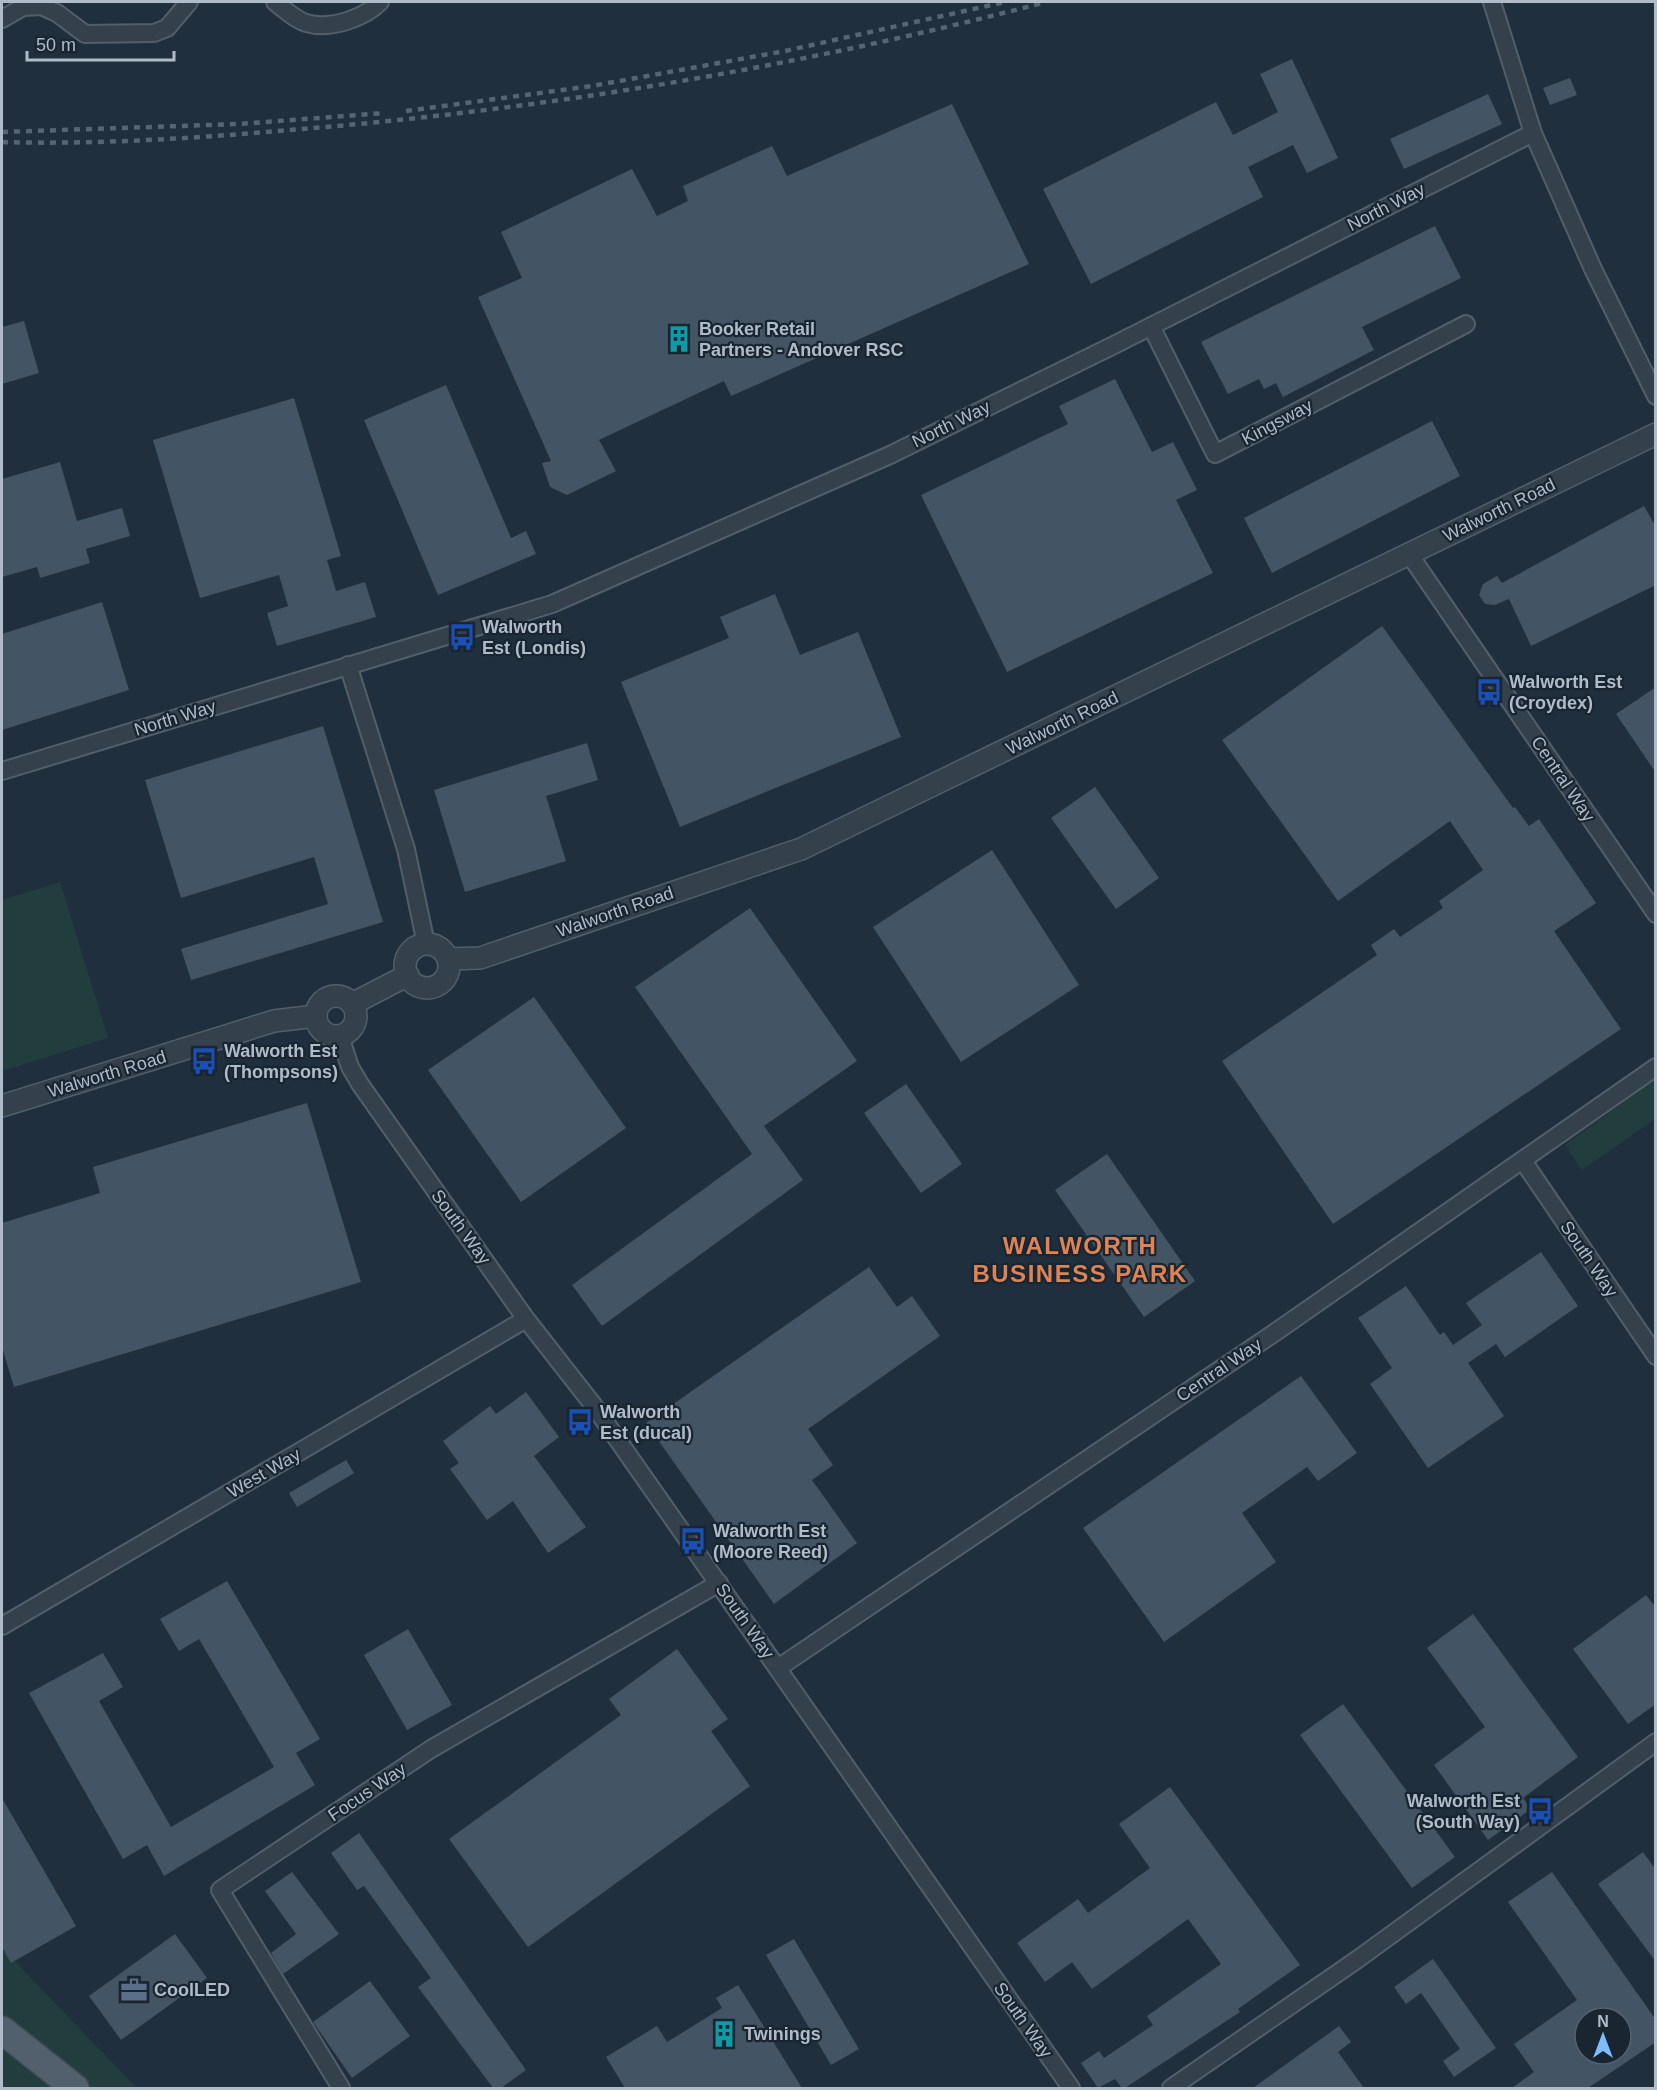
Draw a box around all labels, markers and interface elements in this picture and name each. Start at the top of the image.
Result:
scale bar [27,24,174,62]
text: 50 m [36,35,76,55]
street label: North Way [1344,179,1428,235]
place label: Booker Retail Partners - Andover RSC [699,319,903,360]
building icon: Booker Retail Partners - Andover RSC [664,324,694,354]
street label: Kingsway [1238,395,1316,449]
street label: North Way [909,397,993,451]
street label: Walworth Road [1440,474,1558,546]
place label: Walworth Est (Londis) [482,617,586,658]
bus stop icon: Walworth Est (Londis) [447,622,477,652]
place label: Walworth Est (Croydex) [1509,672,1622,713]
bus stop icon: Walworth Est (Croydex) [1474,677,1504,707]
street label: Walworth Road [1003,687,1121,759]
street label: North Way [132,696,218,740]
street label: Central Way [1527,733,1599,825]
street label: Walworth Road [554,883,676,941]
place label: Walworth Est (Thompsons) [224,1041,338,1082]
bus stop icon: Walworth Est (Thompsons) [189,1046,219,1076]
street label: Walworth Road [46,1047,168,1101]
street label: South Way [427,1186,495,1268]
street label: South Way [1556,1217,1622,1301]
district label: WALWORTH BUSINESS PARK [972,1232,1188,1287]
street label: Central Way [1173,1334,1265,1406]
place label: Walworth Est (ducal) [600,1402,692,1443]
bus stop icon: Walworth Est (ducal) [565,1407,595,1437]
street label: West Way [224,1444,304,1502]
place label: Walworth Est (Moore Reed) [713,1521,828,1562]
bus stop icon: Walworth Est (Moore Reed) [678,1526,708,1556]
street label: South Way [712,1579,778,1663]
street label: Focus Way [324,1759,410,1825]
place label: Walworth Est (South Way) [1407,1791,1520,1832]
bus stop icon: Walworth Est (South Way) [1525,1796,1555,1826]
office icon: CoolLED [119,1975,149,2005]
street label: South Way [990,1978,1056,2062]
place label: CoolLED [154,1980,230,2000]
north arrow [1573,2006,1633,2066]
text: N [1597,2013,1609,2030]
building icon: Twinings [709,2019,739,2049]
place label: Twinings [744,2024,821,2044]

